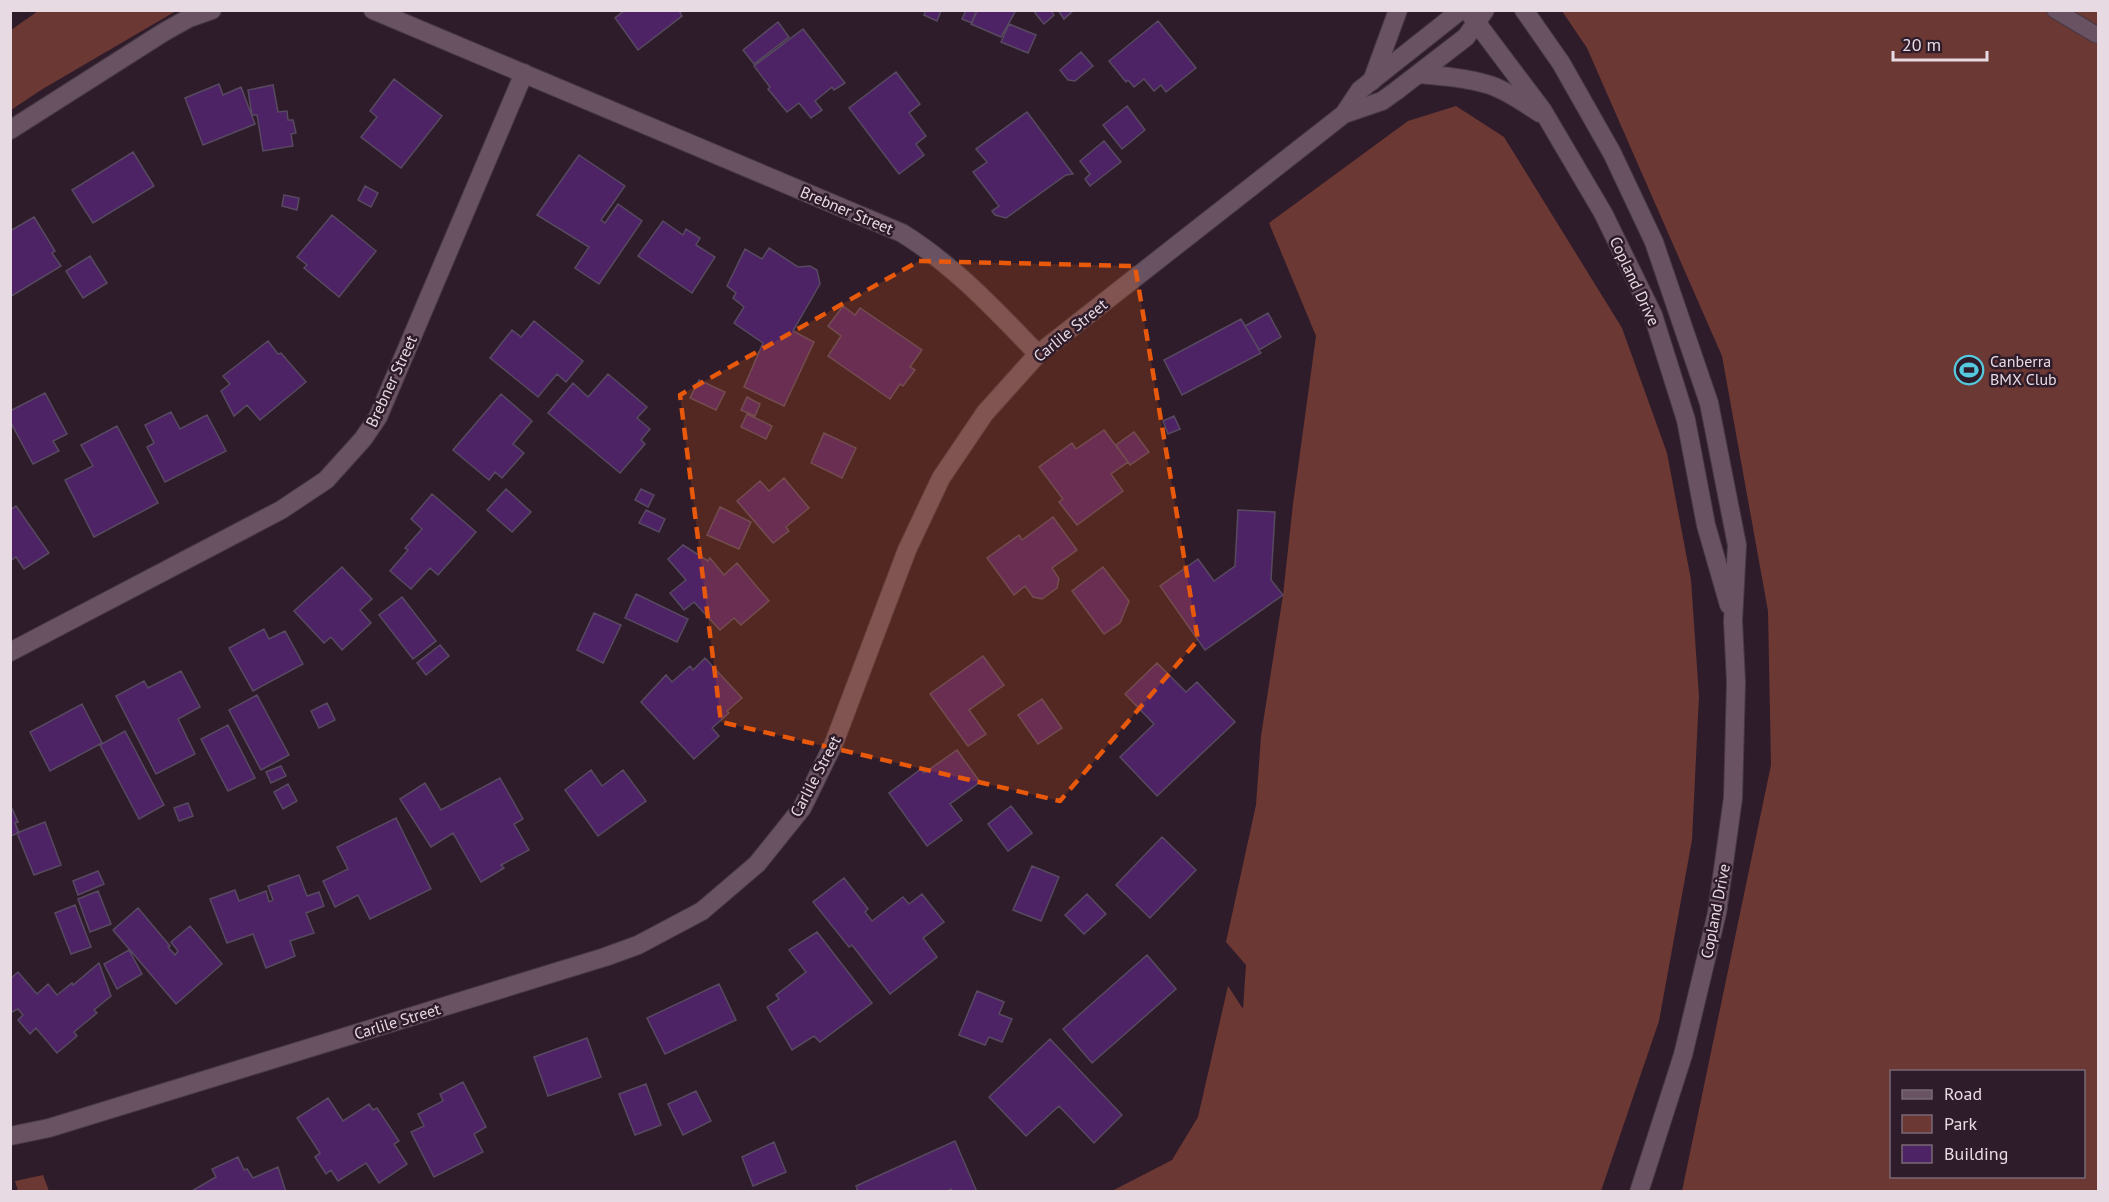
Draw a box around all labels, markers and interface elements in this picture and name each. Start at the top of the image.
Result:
scale bar [1893,24,1988,62]
text: 20 m [1902,33,1941,56]
street label: Brebner Street [798,181,897,239]
street label: Copland Drive [1606,233,1664,329]
street label: Carlile Street [1029,294,1111,366]
street label: Brebner Street [361,331,421,430]
place label: Canberra BMX Club [1990,351,2057,389]
sports icon: Canberra BMX Club [1953,354,1985,386]
street label: Carlile Street [785,731,845,820]
street label: Copland Drive [1696,862,1734,960]
street label: Carlile Street [351,998,443,1044]
legend [1890,1070,2085,1178]
text: Road [1944,1082,1982,1105]
text: Park [1944,1112,1977,1135]
text: Building [1944,1142,2008,1165]

